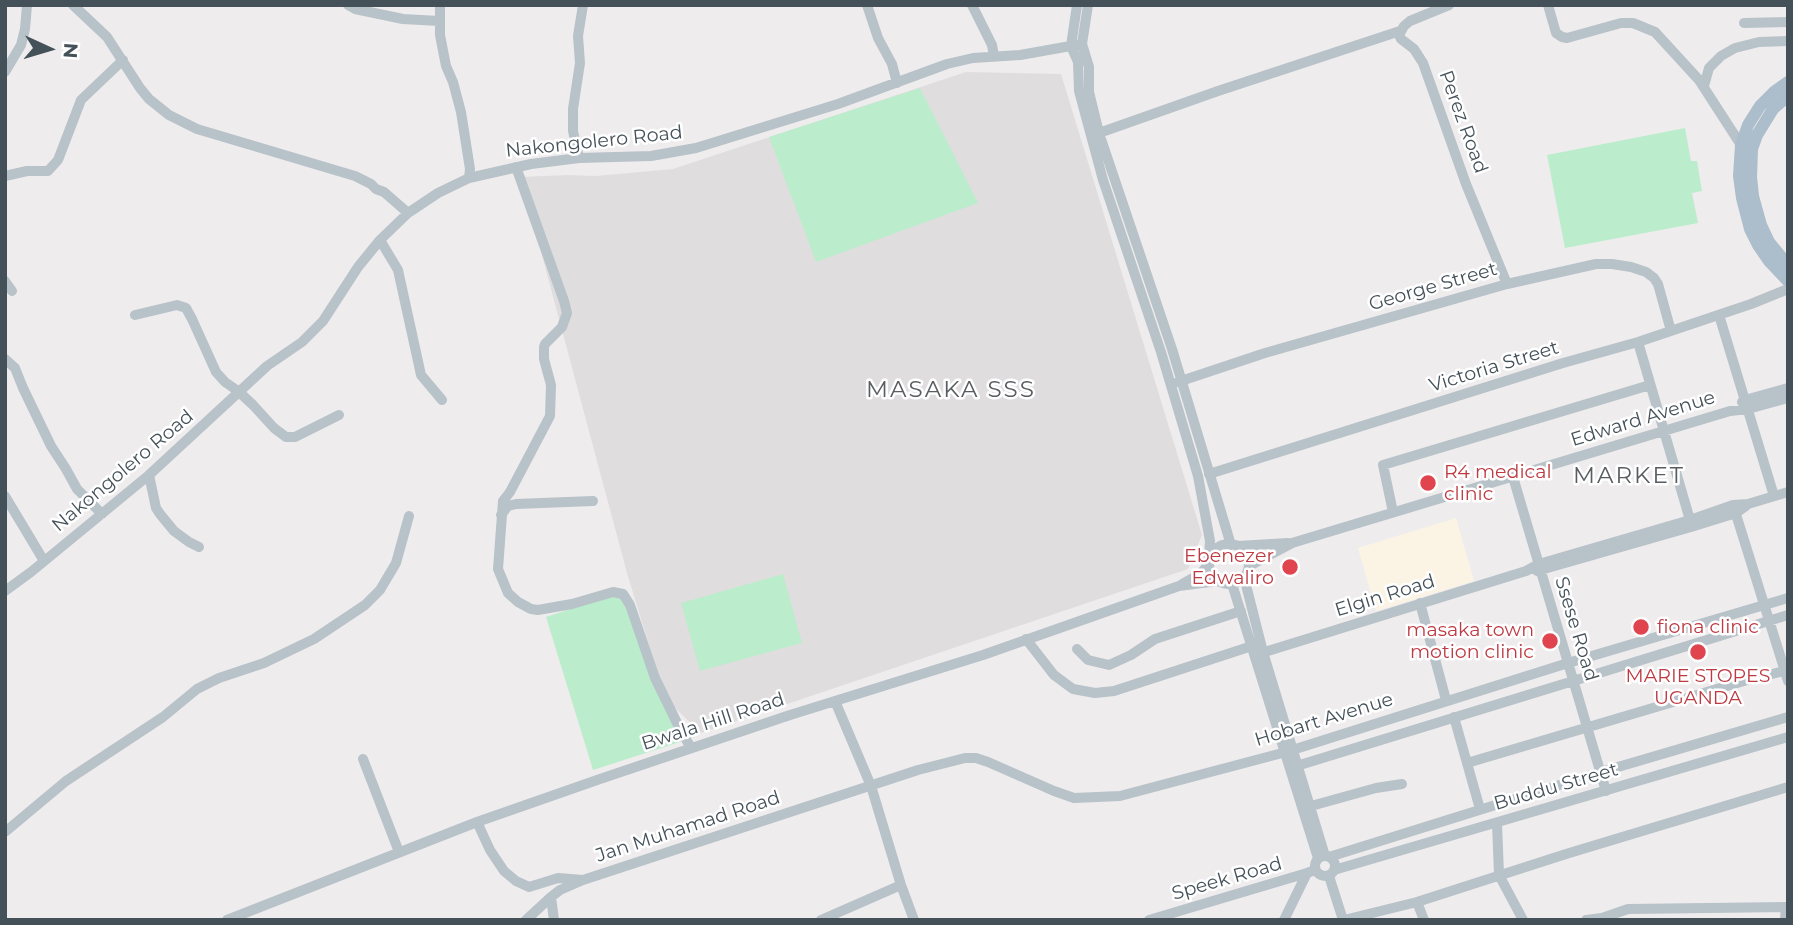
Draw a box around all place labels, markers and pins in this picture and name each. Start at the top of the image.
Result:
place label: R4 medical clinic [1444,461,1552,505]
marker: R4 medical clinic [1418,473,1438,493]
place label: Ebenezer Edwaliro [1184,545,1274,589]
marker: Ebenezer Edwaliro [1280,557,1300,577]
place label: fiona clinic [1657,616,1759,638]
marker: fiona clinic [1631,617,1651,637]
place label: masaka town motion clinic [1406,619,1534,663]
marker: masaka town motion clinic [1540,631,1560,651]
marker: MARIE STOPES UGANDA [1688,642,1708,662]
place label: MARIE STOPES UGANDA [1626,665,1770,709]

